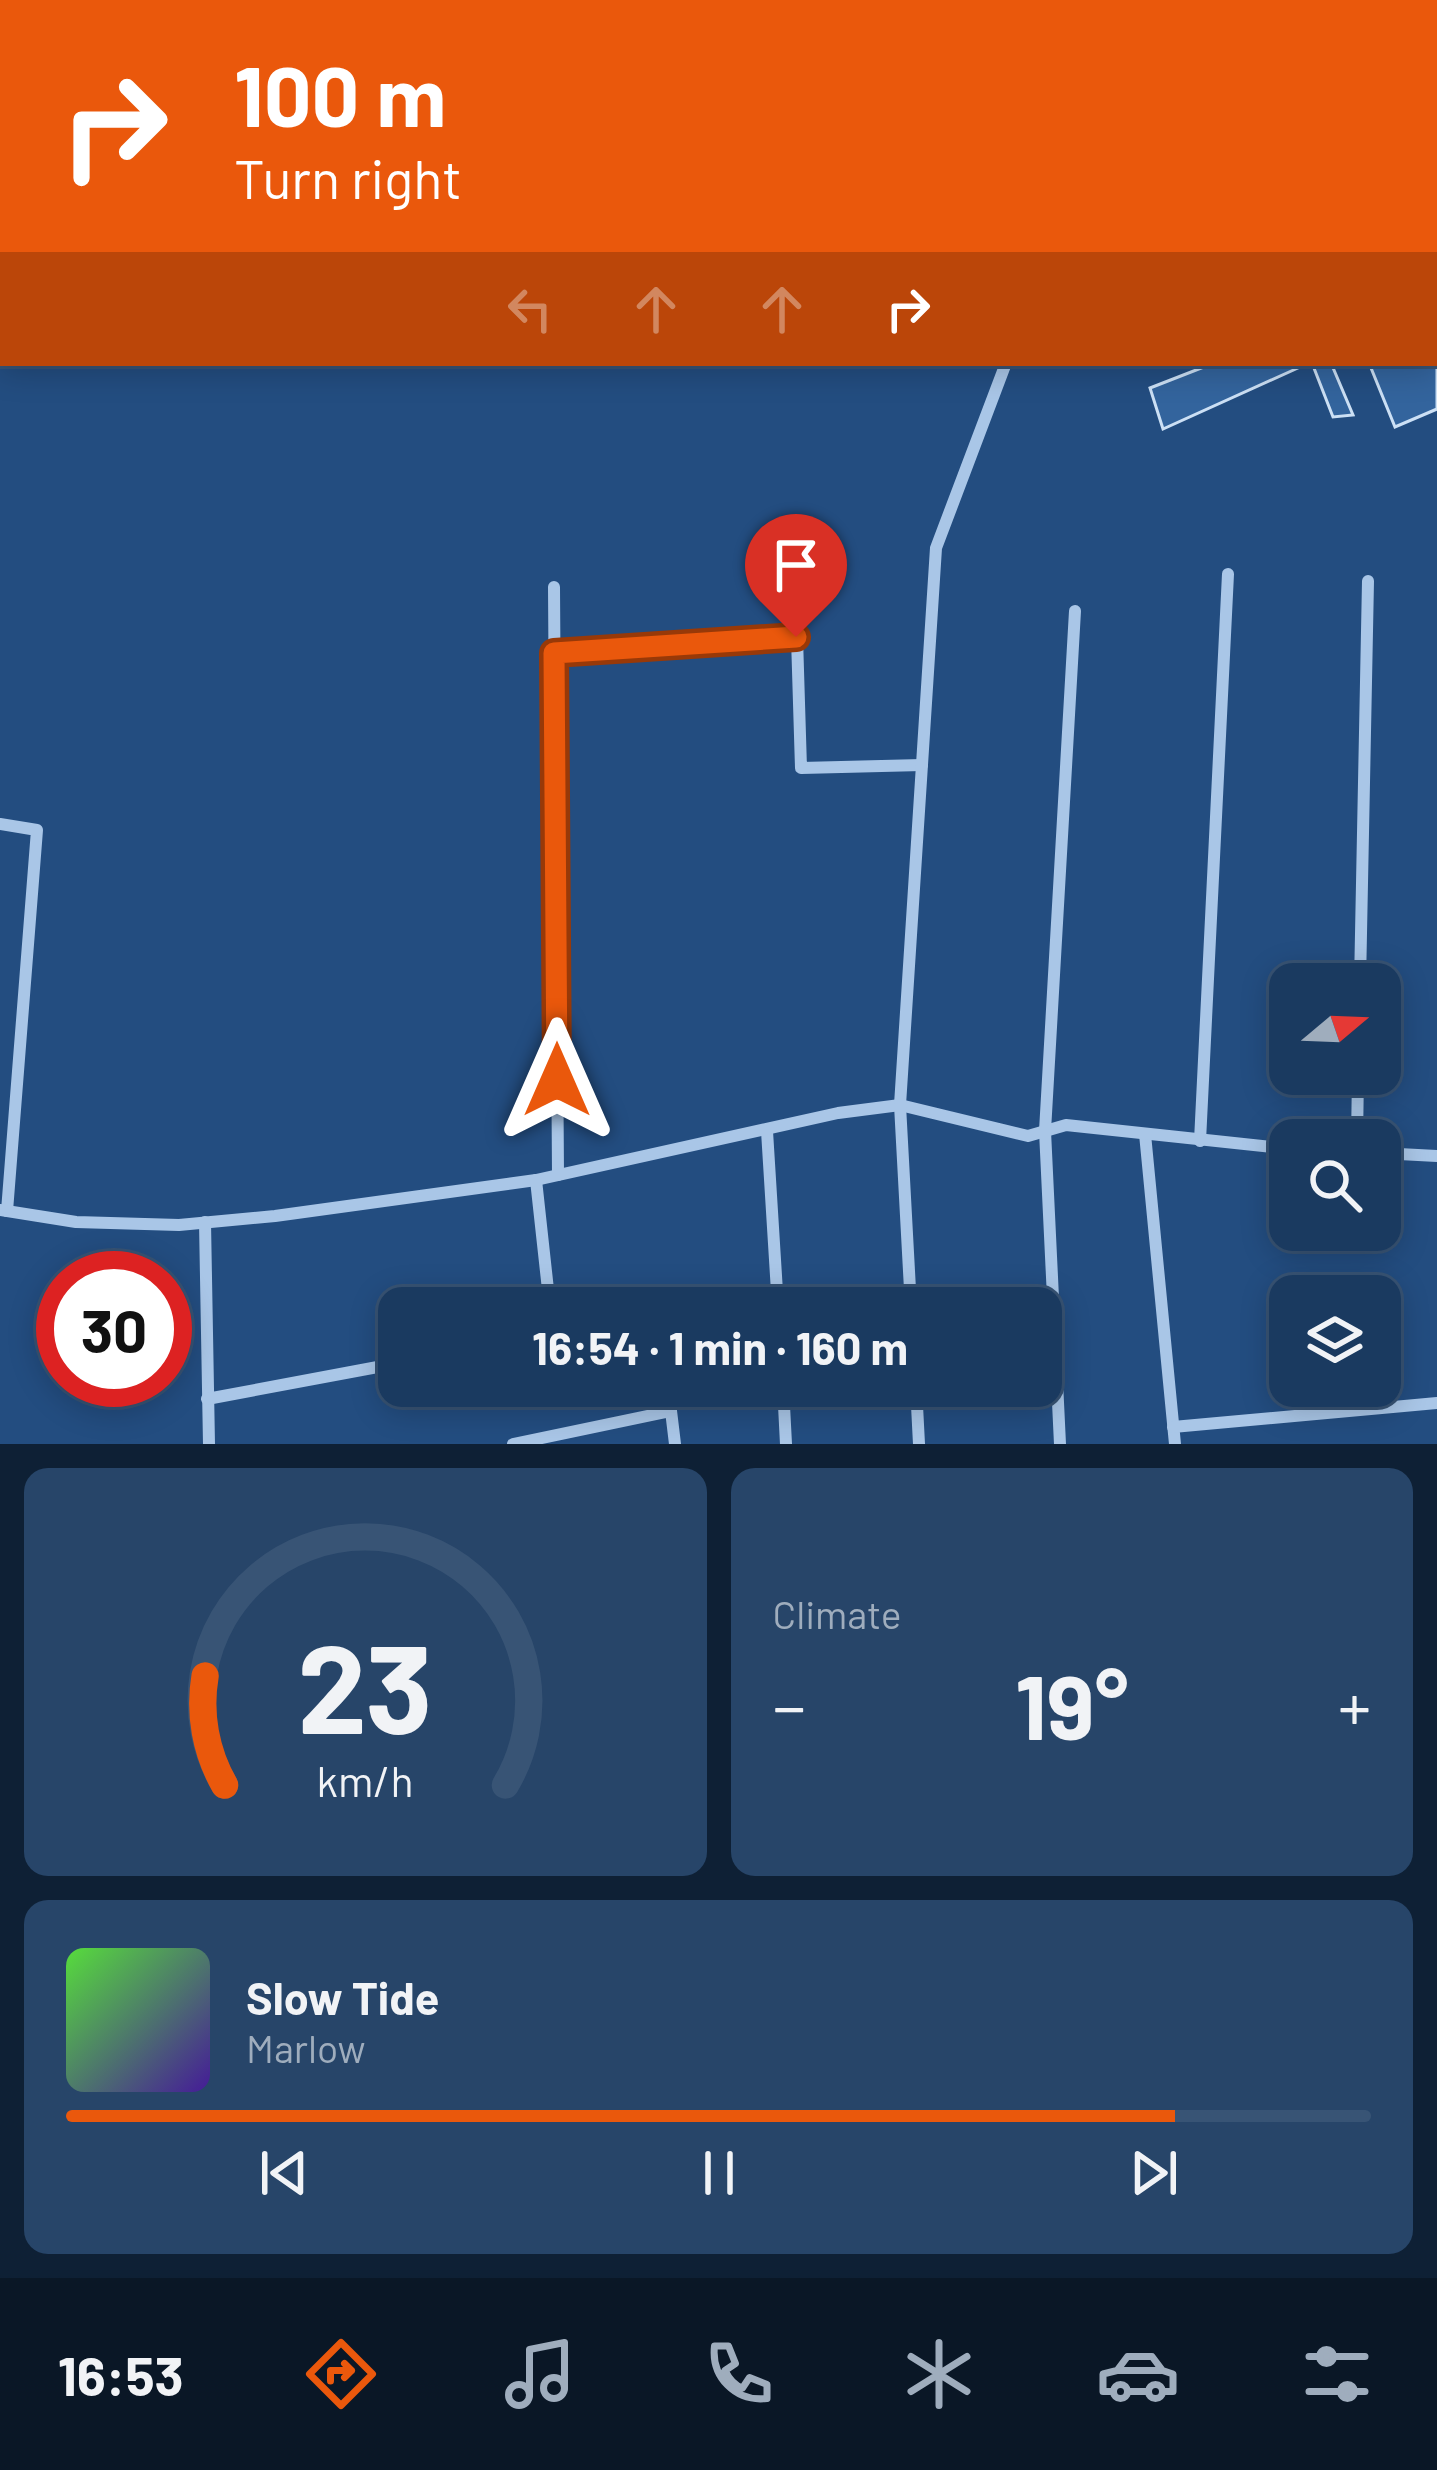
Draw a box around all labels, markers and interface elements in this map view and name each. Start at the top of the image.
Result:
text: 100 m [234,43,446,144]
icon: right [36,48,192,204]
text: Turn right [234,145,462,210]
icon: left [497,276,563,342]
icon: ahead [623,276,689,342]
icon: ahead [749,276,815,342]
icon: right [875,276,941,342]
pin [745,514,847,637]
icon: arrive [763,532,829,598]
north arrow [1269,963,1401,1095]
map controls [1269,963,1401,1407]
position arrow [494,1017,620,1143]
button: search [1269,1119,1401,1251]
speed limit sign: 30 [36,1251,192,1407]
button: layers [1269,1275,1401,1407]
text: 16:54 · 1 min · 160 m [532,1320,908,1374]
text: Climate [773,1590,902,1637]
text: 23 [297,1609,433,1759]
text: 19° [1015,1650,1129,1758]
text: − [773,1665,806,1744]
text: + [1338,1665,1371,1744]
text: km/h [317,1754,414,1806]
text: Slow Tide [246,1970,439,2024]
text: Marlow [246,2024,366,2071]
icon: previous [251,2140,317,2206]
icon: pause [686,2140,752,2206]
icon: next [1121,2140,1187,2206]
icon: directions [299,2332,383,2416]
icon: music [498,2332,582,2416]
icon: phone [697,2332,781,2416]
icon: climate [897,2332,981,2416]
icon: car [1096,2332,1180,2416]
icon: filters [1295,2332,1379,2416]
text: 16:53 [58,2342,184,2407]

